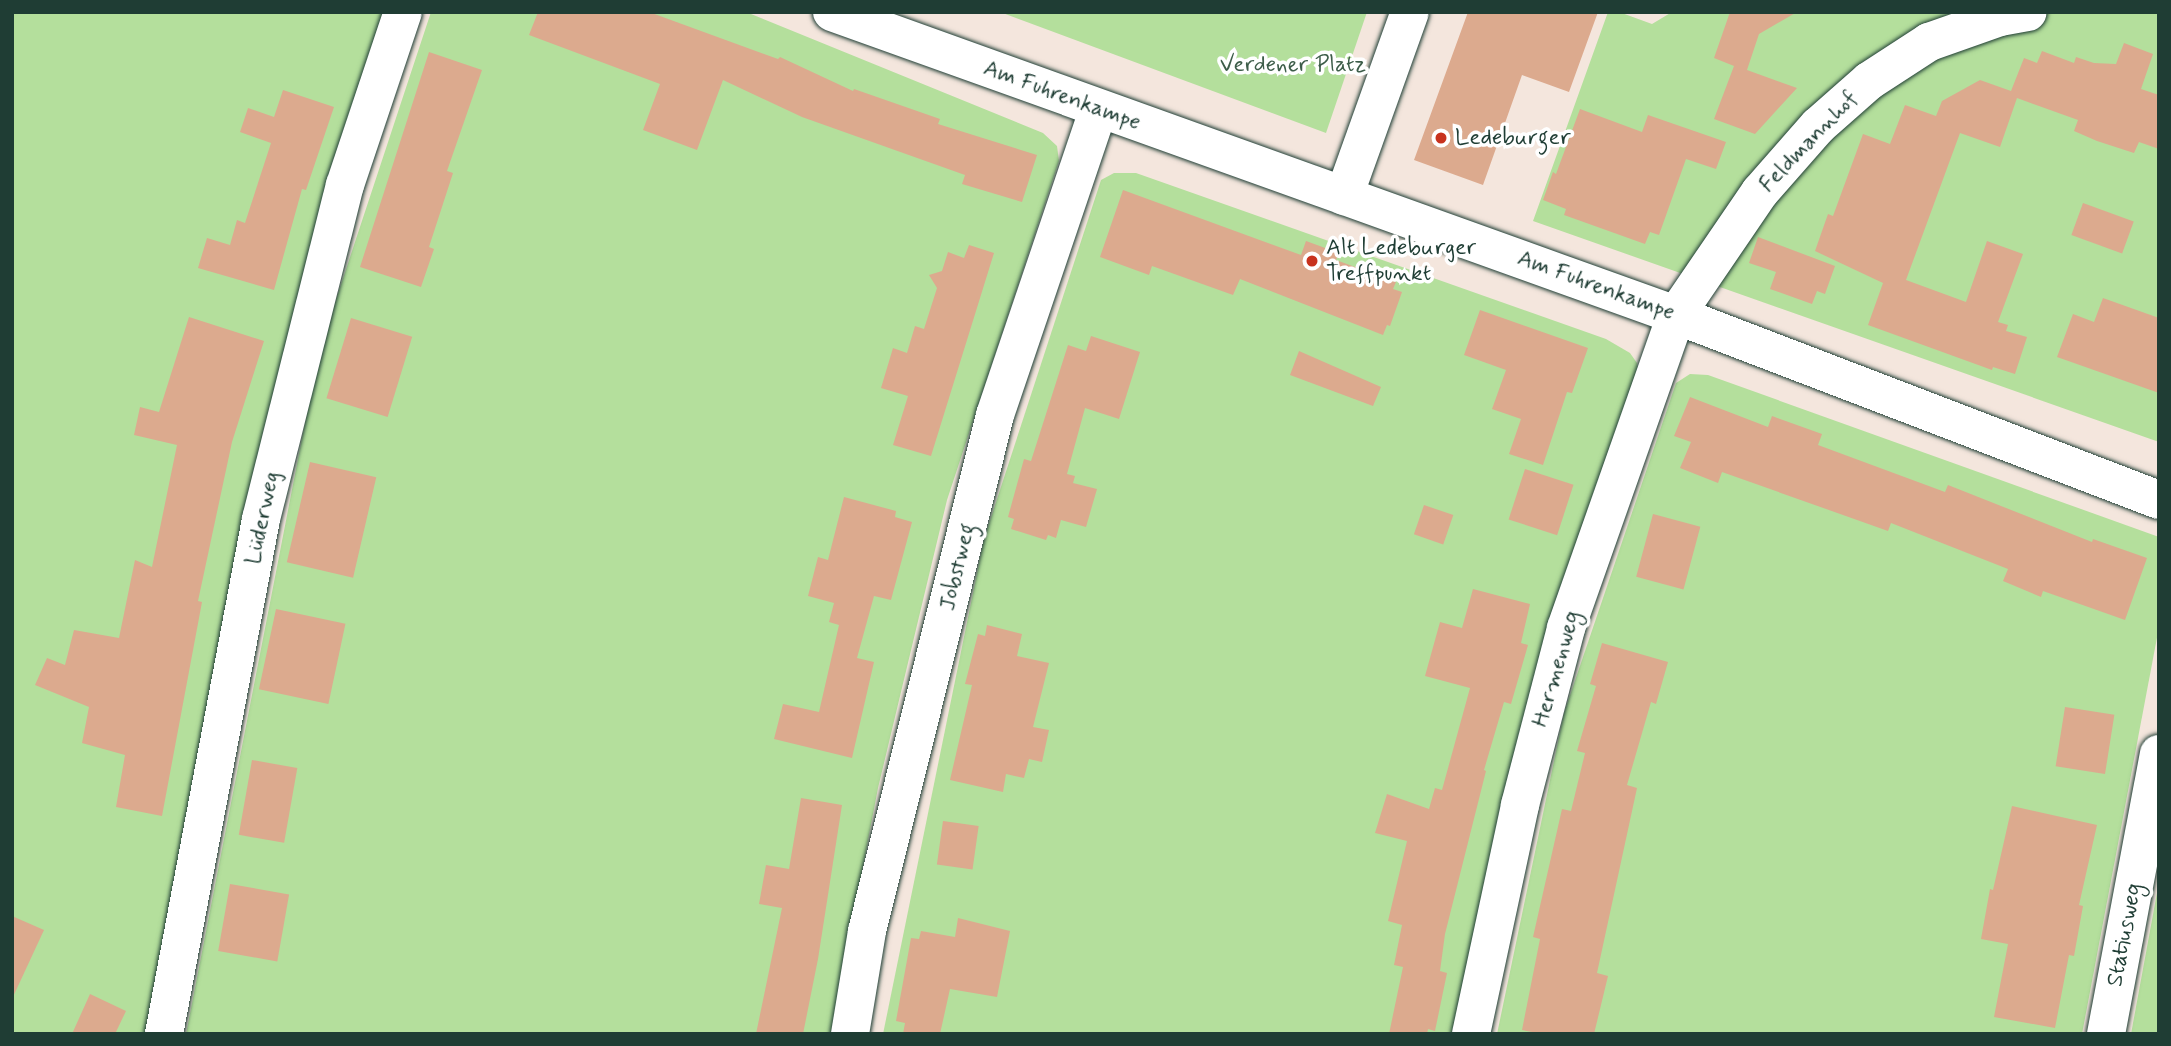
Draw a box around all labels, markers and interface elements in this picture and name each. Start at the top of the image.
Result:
park label: Verdener Platz [1220,51,1366,79]
street label: Am Fuhrenkampe [973,52,1151,140]
street label: Feldmannhof [1754,85,1864,199]
place label: Ledeburger [1455,124,1571,152]
marker: Ledeburger [1433,130,1449,146]
place label: Alt Ledeburger Treffpunkt [1326,234,1477,288]
street label: Am Fuhrenkampe [1507,242,1685,330]
marker: Alt Ledeburger Treffpunkt [1304,253,1320,269]
street label: Lüderweg [240,469,286,567]
street label: Jobstweg [934,520,982,614]
street label: Hermenweg [1527,608,1587,730]
street label: Statiusweg [2101,881,2149,989]

